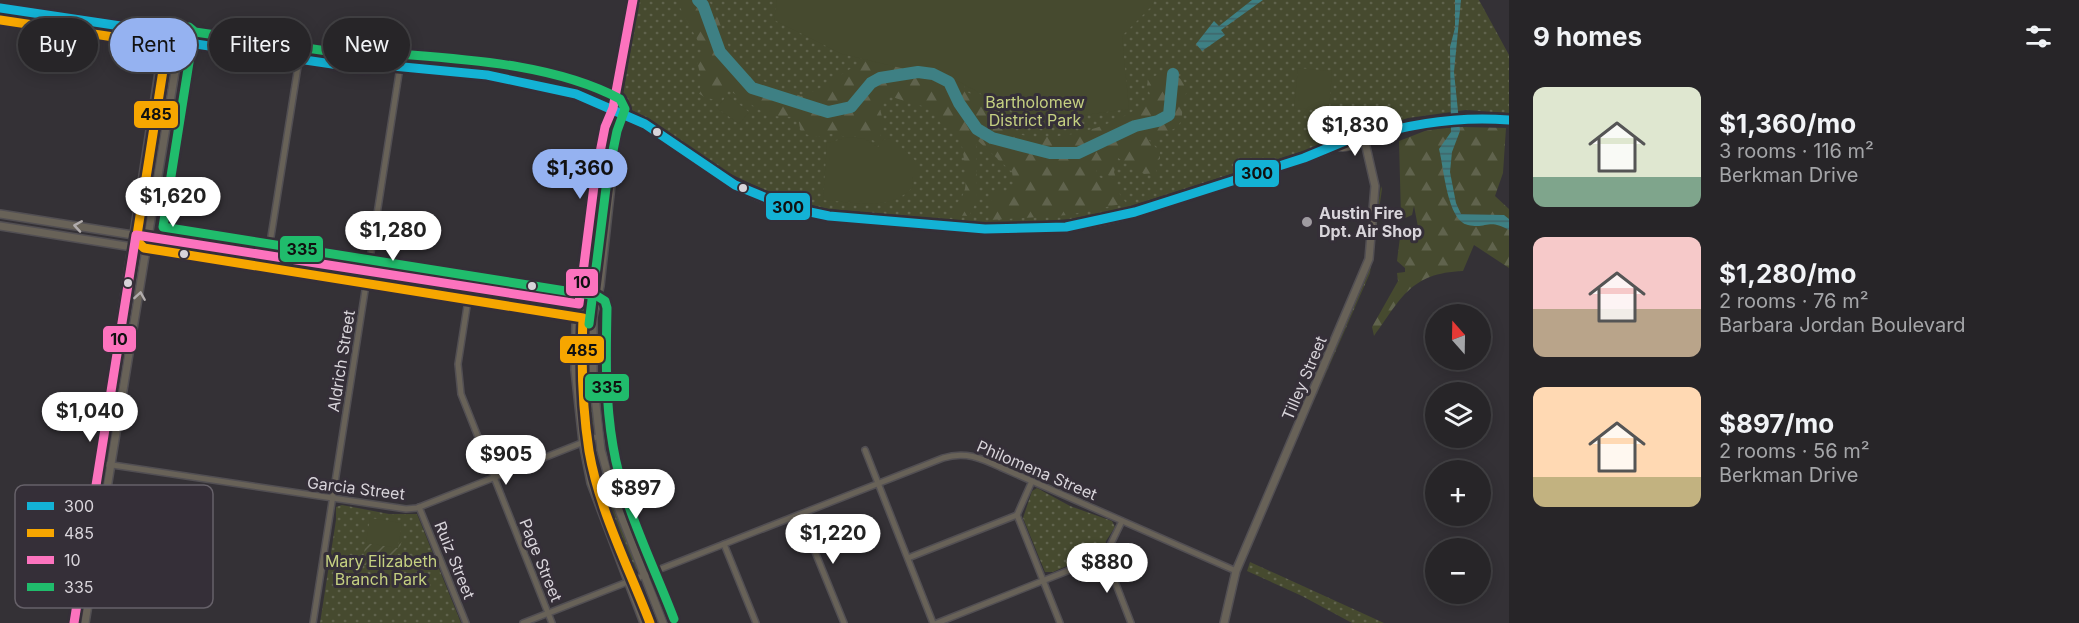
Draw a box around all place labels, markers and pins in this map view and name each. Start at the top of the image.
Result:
pin: $1,830 [1306,106,1404,157]
unlabelled marker [651,126,663,138]
pin: $1,360 [531,149,629,200]
pin: $1,620 [124,177,222,228]
unlabelled marker [737,182,749,194]
place label: Austin Fire Dpt. Air Shop [1319,203,1422,241]
pin: $1,280 [344,211,442,262]
marker: Austin Fire Dpt. Air Shop [1300,215,1314,229]
unlabelled marker [178,248,190,260]
unlabelled marker [122,277,134,289]
unlabelled marker [526,280,538,292]
pin: $1,040 [41,392,139,443]
pin: $905 [470,435,542,486]
pin: $897 [600,469,672,520]
pin: $1,220 [784,514,882,565]
pin: $880 [1071,543,1143,594]

